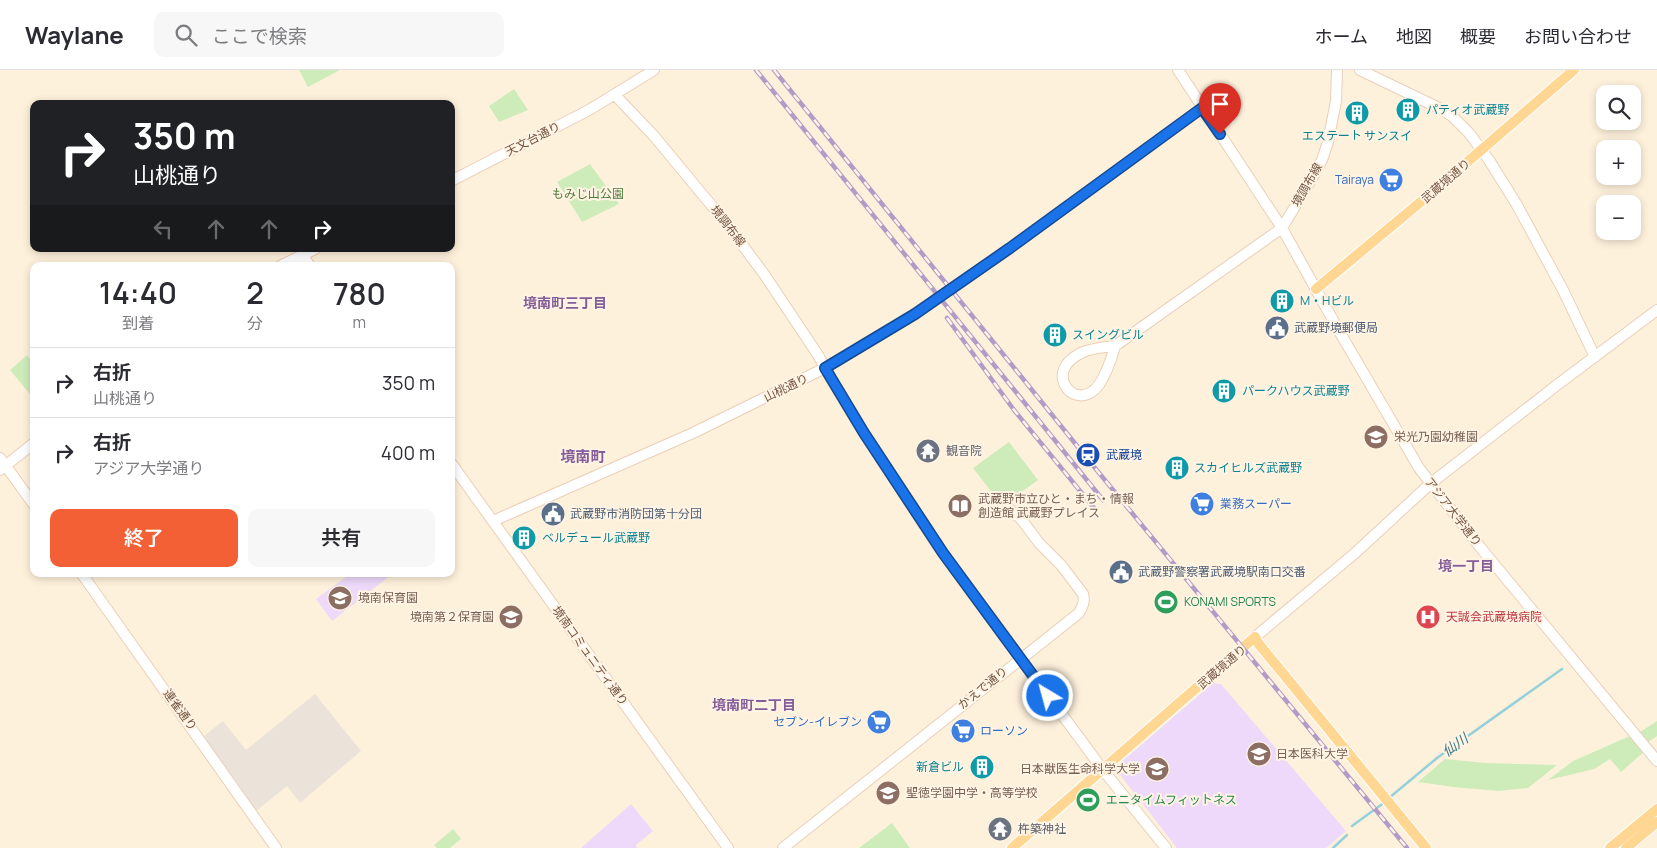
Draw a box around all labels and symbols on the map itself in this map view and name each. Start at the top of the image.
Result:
pin [1199,83,1241,134]
building icon: パティオ武蔵野 [1395,97,1421,123]
building icon: エステート サンスイ [1344,100,1370,126]
place label: パティオ武蔵野 [1426,101,1509,118]
street label: 天文台通り [502,117,563,160]
place label: エステート サンスイ [1302,127,1412,144]
street label: 武蔵境通り [1417,155,1474,207]
street label: 境調布線 [1287,160,1326,210]
supermarket icon: Tairaya [1378,167,1404,193]
place label: Tairaya [1335,171,1374,188]
park label: もみじ山公園 [552,185,624,202]
street label: 境調布線 [707,202,750,250]
building icon: M・Hビル [1269,288,1295,314]
place label: M・Hビル [1300,292,1354,309]
district label: 境南町三丁目 [523,293,607,312]
public building icon: 武蔵野境郵便局 [1264,315,1290,341]
place label: 武蔵野境郵便局 [1294,319,1378,336]
building icon: スイングビル [1042,322,1068,348]
place label: スイングビル [1072,326,1144,343]
street label: 山桃通り [760,369,811,406]
building icon: パークハウス武蔵野 [1211,378,1237,404]
place label: パークハウス武蔵野 [1242,382,1349,399]
school or university icon: 栄光乃園幼稚園 [1363,424,1389,450]
place label: 栄光乃園幼稚園 [1394,428,1478,445]
temple icon: 観音院 [915,438,941,464]
place label: 観音院 [946,442,982,459]
station icon: 武蔵境 [1075,442,1101,468]
district label: 境南町 [560,446,606,467]
place label: 武蔵境 [1106,446,1142,463]
building icon: スカイヒルズ武蔵野 [1164,455,1190,481]
place label: スカイヒルズ武蔵野 [1194,459,1302,476]
street label: アジア大学通り [1421,474,1486,550]
place label: 武蔵野市立ひと・まち・情報 創造館 武蔵野プレイス [978,490,1134,521]
supermarket icon: 業務スーパー [1189,491,1215,517]
library icon: 武蔵野市立ひと・まち・情報 創造館 武蔵野プレイス [947,493,973,519]
place label: 業務スーパー [1220,495,1292,512]
public building icon: 武蔵野市消防団第十分団 [540,501,566,527]
place label: 武蔵野市消防団第十分団 [570,505,702,522]
building icon: ベルデュール武蔵野 [511,525,537,551]
place label: ベルデュール武蔵野 [542,529,650,546]
district label: 境一丁目 [1438,556,1494,575]
public building icon: 武蔵野警察署武蔵境駅南口交番 [1108,559,1134,585]
place label: 武蔵野警察署武蔵境駅南口交番 [1138,563,1306,580]
school or university icon: 境南保育園 [327,585,353,611]
place label: 境南保育園 [358,589,418,606]
sports icon: KONAMI SPORTS [1153,589,1179,615]
place label: KONAMI SPORTS [1184,593,1276,610]
street label: 境南コミュニティ通り [548,602,632,709]
school or university icon: 境南第２保育園 [498,604,524,630]
hospital icon: 天誠会武蔵境病院 [1415,604,1441,630]
place label: 境南第２保育園 [410,608,494,625]
place label: 天誠会武蔵境病院 [1446,608,1542,625]
street label: 武蔵境通り [1193,641,1250,693]
street label: かえで通り [954,662,1011,713]
position arrow [1021,669,1073,721]
street label: 連雀通り [159,685,201,734]
district label: 境南町二丁目 [712,695,796,714]
supermarket icon: セブン-イレブン [866,709,892,735]
place label: セブン-イレブン [773,713,862,730]
supermarket icon: ローソン [950,718,976,744]
place label: ローソン [980,722,1028,739]
water label: 仙川 [1438,728,1473,760]
school or university icon: 日本医科大学 [1246,741,1272,767]
place label: 日本医科大学 [1276,745,1348,762]
building icon: 新倉ビル [969,754,995,780]
school or university icon: 日本獣医生命科学大学 [1144,756,1170,782]
place label: 新倉ビル [916,758,964,775]
place label: 日本獣医生命科学大学 [1020,760,1140,777]
school or university icon: 聖徳学園中学・高等学校 [875,780,901,806]
place label: 聖徳学園中学・高等学校 [906,784,1038,801]
sports icon: エニタイムフィットネス [1075,787,1101,813]
place label: エニタイムフィットネス [1106,791,1237,808]
temple icon: 杵築神社 [987,816,1013,842]
place label: 杵築神社 [1018,820,1066,837]

